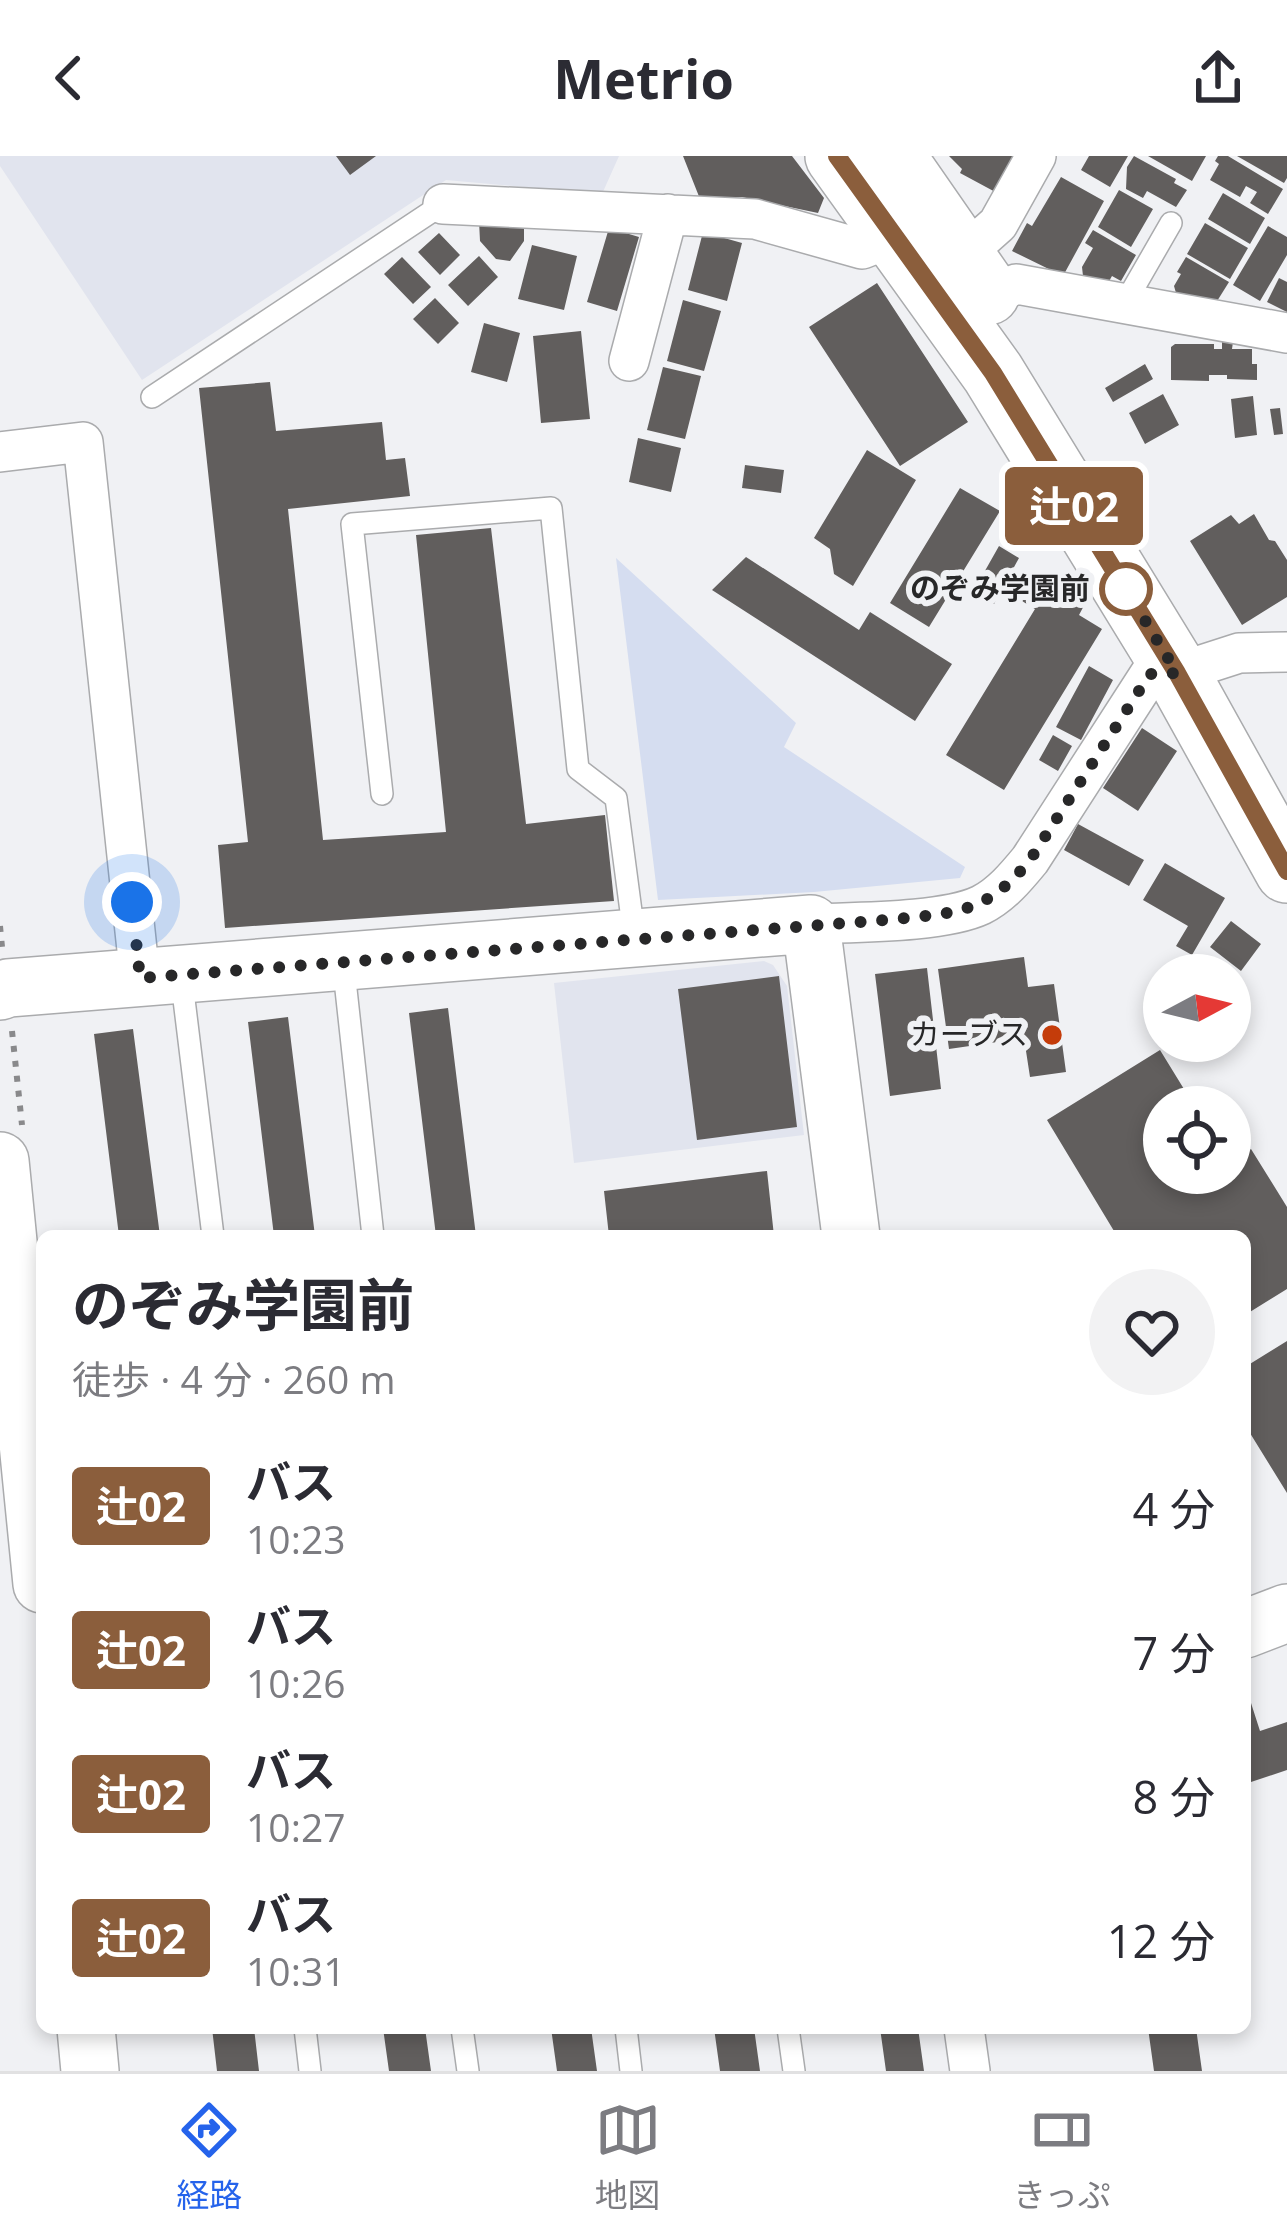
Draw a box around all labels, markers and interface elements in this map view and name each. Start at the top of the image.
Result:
text: Metrio [553,41,734,115]
icon: back [36,45,102,111]
icon: share [1185,45,1251,111]
line badge: 辻02 [1005,467,1143,545]
text: 辻02 [1029,477,1119,534]
marker: のぞみ学園前 [1101,564,1151,614]
place label: のぞみ学園前 [910,567,1090,608]
your location [102,872,162,932]
north arrow [1143,954,1251,1062]
map controls [1143,954,1251,1194]
place label: カーブス [910,1013,1028,1054]
marker: カーブス [1039,1022,1065,1048]
button: locate [1143,1086,1251,1194]
text: のぞみ学園前 [72,1265,414,1343]
button: heart [1089,1269,1215,1395]
text: 徒歩 · 4 分 · 260 m [72,1352,396,1405]
text: バス [246,1451,336,1512]
text: 辻02 [96,1477,186,1534]
text: 4 分 [1133,1478,1215,1539]
text: 10:23 [246,1512,345,1565]
text: バス [246,1595,336,1656]
text: 辻02 [96,1621,186,1678]
text: 7 分 [1133,1622,1215,1683]
text: 10:26 [246,1656,345,1709]
text: バス [246,1739,336,1800]
text: 辻02 [96,1765,186,1822]
text: 8 分 [1133,1766,1215,1827]
text: 10:27 [246,1800,345,1853]
text: バス [246,1883,336,1944]
text: 辻02 [96,1909,186,1966]
text: 12 分 [1107,1910,1215,1971]
text: 10:31 [246,1944,345,1997]
tab: 経路 [176,2097,242,2217]
tab: 地図 [595,2097,661,2217]
tab: きっぷ [1013,2097,1111,2217]

